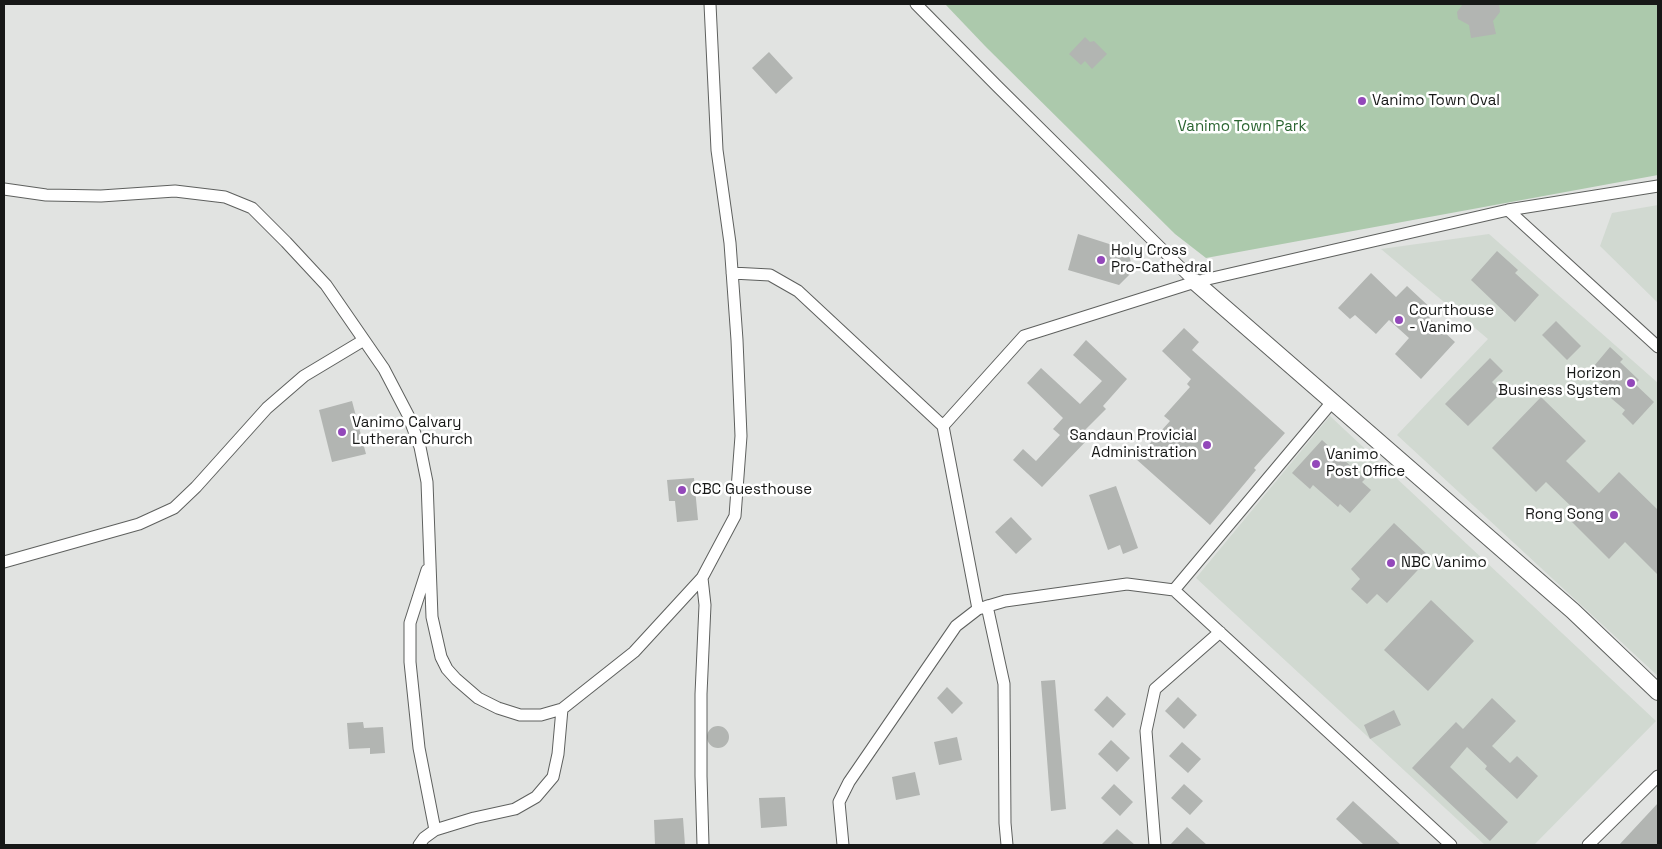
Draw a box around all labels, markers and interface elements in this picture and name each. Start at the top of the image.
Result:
place label: Vanimo Town Oval [1372,92,1500,110]
marker: Vanimo Town Oval [1356,95,1368,107]
park label: Vanimo Town Park [1178,118,1306,136]
place label: Holy Cross Pro-Cathedral [1111,242,1212,277]
marker: Holy Cross Pro-Cathedral [1095,254,1107,266]
place label: Courthouse - Vanimo [1409,302,1494,337]
marker: Courthouse - Vanimo [1393,314,1405,326]
place label: Horizon Business System [1498,365,1621,400]
marker: Horizon Business System [1625,377,1637,389]
place label: Vanimo Calvary Lutheran Church [352,414,473,449]
marker: Vanimo Calvary Lutheran Church [336,426,348,438]
place label: Sandaun Provicial Administration [1070,427,1197,462]
marker: Sandaun Provicial Administration [1201,439,1213,451]
place label: Vanimo Post Office [1326,446,1405,481]
marker: Vanimo Post Office [1310,458,1322,470]
place label: CBC Guesthouse [692,481,812,499]
marker: CBC Guesthouse [676,484,688,496]
place label: Rong Song [1525,506,1604,524]
marker: Rong Song [1608,509,1620,521]
place label: NBC Vanimo [1401,554,1487,572]
marker: NBC Vanimo [1385,557,1397,569]

